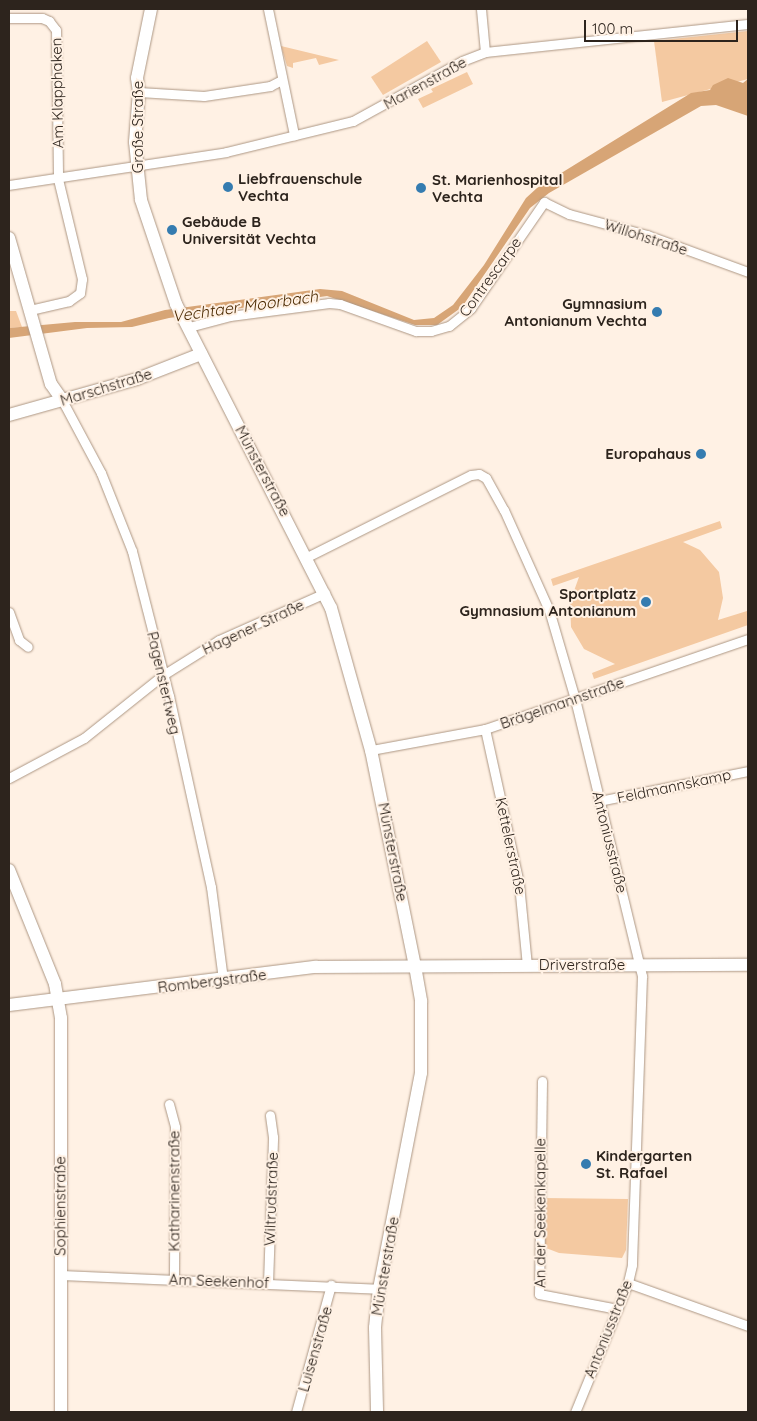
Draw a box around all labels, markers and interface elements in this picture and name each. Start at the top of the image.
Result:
scale bar [587,10,741,42]
text: 100 m [592,19,633,38]
street label: Am Klapphaken [47,37,67,149]
street label: Marienstraße [380,53,470,113]
street label: Große Straße [129,81,147,173]
place label: Liebfrauenschule Vechta [238,169,362,204]
place label: St. Marienhospital Vechta [432,170,563,205]
marker: Liebfrauenschule Vechta [222,181,234,193]
marker: St. Marienhospital Vechta [414,181,428,195]
place label: Gebäude B Universität Vechta [182,212,316,247]
street label: Willohstraße [602,215,690,259]
marker: Gebäude B Universität Vechta [166,224,178,236]
street label: Contrescarpe [455,234,525,320]
water label: Vechtaer Moorbach [171,286,319,326]
place label: Gymnasium Antonianum Vechta [505,294,647,329]
marker: Gymnasium Antonianum Vechta [651,306,663,318]
street label: Marschstraße [58,365,154,409]
street label: Münsterstraße [232,423,294,519]
place label: Europahaus [605,445,691,463]
marker: Europahaus [695,448,707,460]
place label: Sportplatz Gymnasium Antonianum [460,584,636,619]
street label: Hagener Straße [199,596,307,658]
marker: Sportplatz Gymnasium Antonianum [640,596,652,608]
street label: Pagenstertweg [143,630,185,736]
street label: Brägelmannstraße [498,673,626,733]
street label: Feldmannskamp [615,765,733,807]
street label: Antoniusstraße [589,789,631,895]
street label: Kettelerstraße [492,796,530,896]
street label: Münsterstraße [375,801,411,903]
street label: Driverstraße [539,956,625,974]
street label: Rombergstraße [157,965,267,997]
street label: Katharinenstraße [165,1130,183,1252]
street label: An der Seekenkapelle [531,1138,549,1288]
place label: Kindergarten St. Rafael [596,1146,692,1181]
street label: Wiltrudstraße [260,1152,282,1246]
street label: Sophienstraße [51,1156,69,1256]
marker: Kindergarten St. Rafael [580,1158,592,1170]
street label: Münsterstraße [367,1215,403,1317]
street label: Am Seekenhof [168,1270,270,1292]
street label: Antoniusstraße [580,1277,636,1381]
street label: Luisenstraße [294,1304,336,1394]

